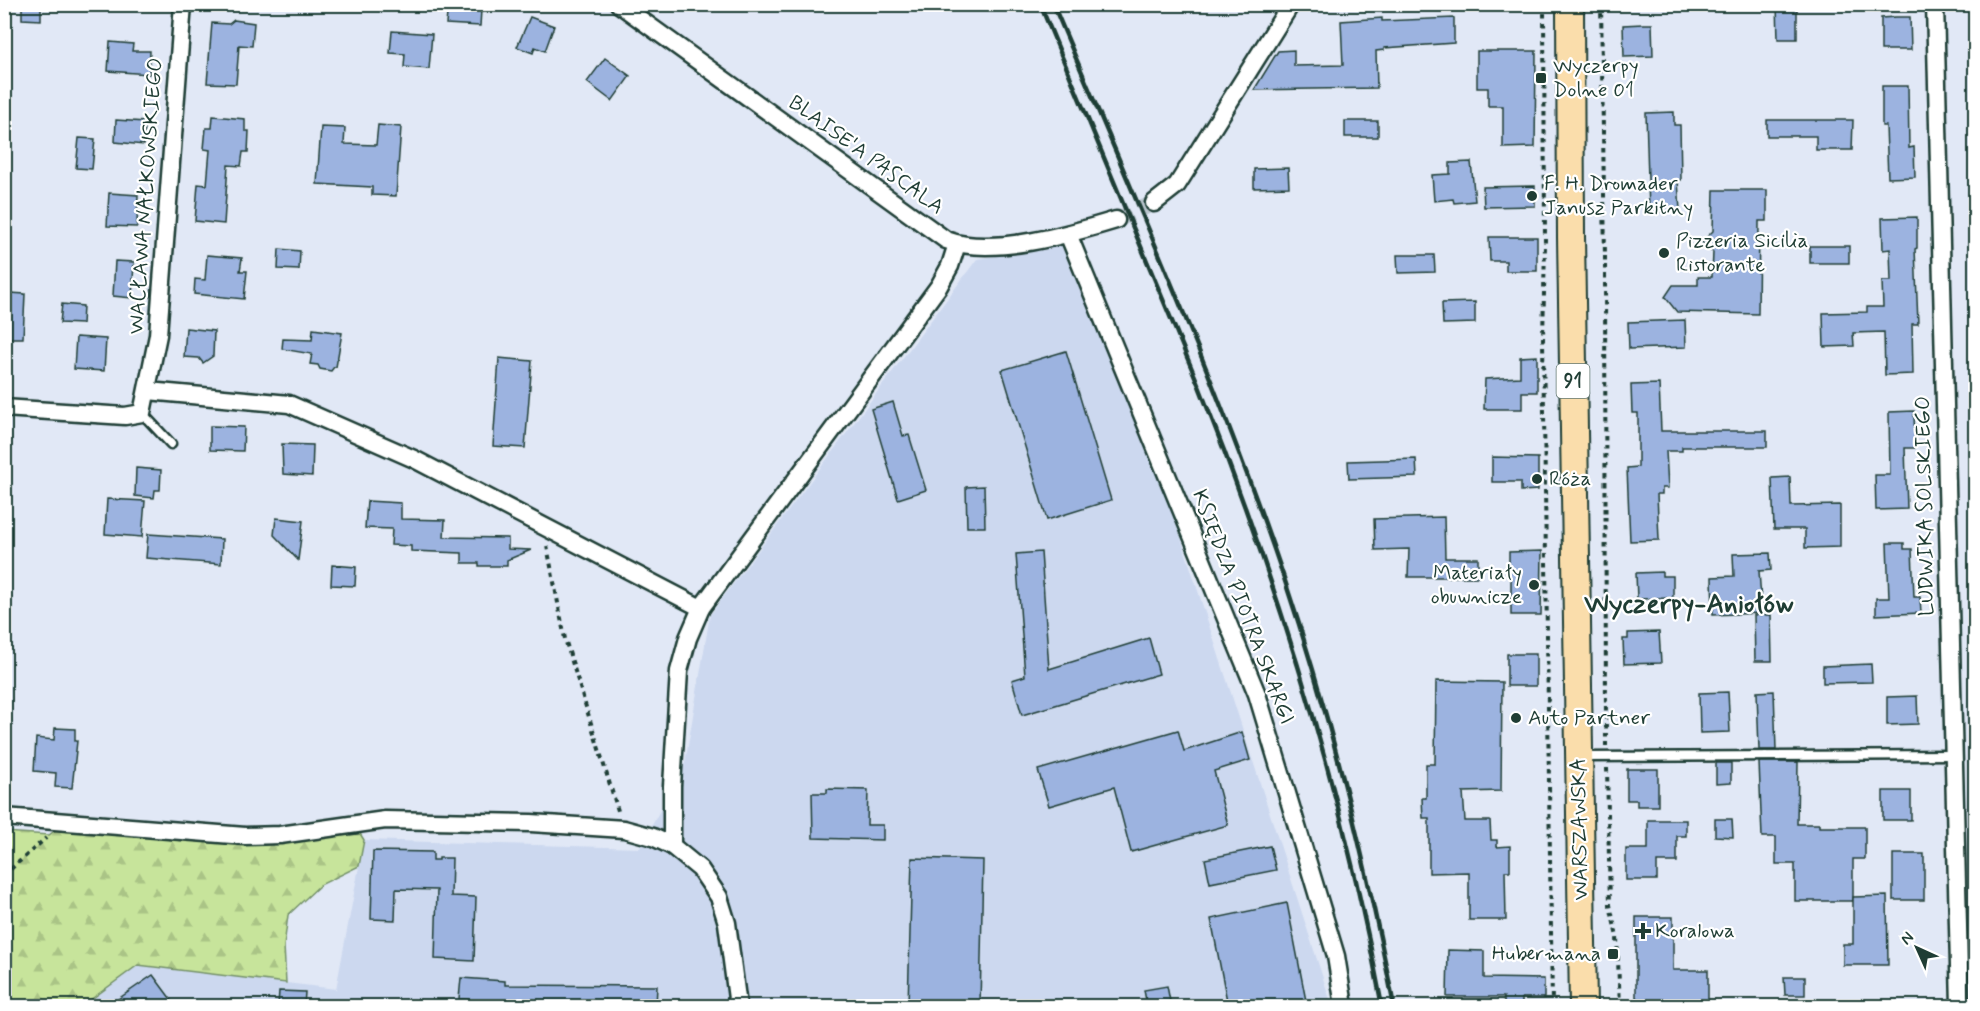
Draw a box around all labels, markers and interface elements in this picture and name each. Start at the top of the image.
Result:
place label: Wyczerpy Dolne 01 [1553,52,1639,104]
street label: WACŁAWA NAŁKOWSKIEGO [122,57,170,335]
marker: Wyczerpy Dolne 01 [1534,71,1548,85]
street label: BLAISE'A PASCALA [782,89,950,221]
place label: F. H. Dromader Janusz Parkitny [1544,170,1693,222]
marker: F. H. Dromader Janusz Parkitny [1525,189,1539,203]
place label: Pizzeria Sicilia Ristorante [1676,227,1808,279]
marker: Pizzeria Sicilia Ristorante [1657,246,1671,260]
road number: 91 [1556,364,1590,398]
street label: LUDWIKA SOLSKIEGO [1909,396,1941,616]
place label: Róża [1549,465,1591,493]
marker: Róża [1530,472,1544,486]
street label: KSIĘDZA PIOTRA SKARGI [1185,486,1301,728]
place label: Materiały obuwnicze [1431,559,1522,611]
marker: Materiały obuwnicze [1527,578,1541,592]
district label: Wyczerpy-Aniołów [1584,587,1794,622]
place label: Auto Partner [1528,704,1650,732]
marker: Auto Partner [1509,711,1523,725]
street label: WARSZAWSKA [1565,757,1595,901]
place label: Koralowa [1655,917,1735,945]
north arrow [1887,918,1947,978]
marker: Koralowa [1636,924,1650,938]
text: N [1896,927,1919,950]
place label: Hubermana [1492,940,1601,968]
marker: Hubermana [1606,947,1620,961]

